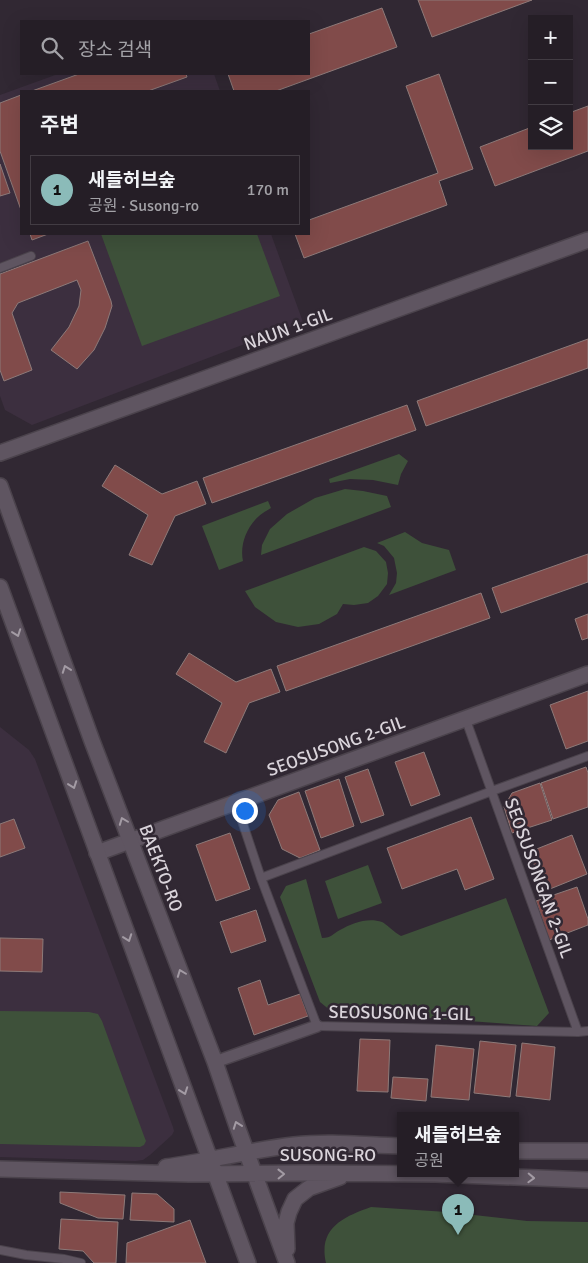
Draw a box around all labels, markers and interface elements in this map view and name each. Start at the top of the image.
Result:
map controls [528,15,573,150]
button: + [528,15,573,60]
search box [20,20,310,75]
icon: search [38,34,66,62]
text: 장소 검색 [78,38,152,62]
button: − [528,60,573,105]
button: layers [528,105,573,150]
text: 주변 [40,112,79,138]
text: 새들허브숲 [88,168,175,192]
text: 1 [53,180,61,200]
text: 170 m [247,180,289,200]
text: 공원 · Susong-ro [88,196,199,216]
street label: NAUN 1-GIL [241,303,335,355]
one-way arrow [11,628,21,636]
one-way arrow [62,665,72,673]
street label: SEOSUSONG 2-GIL [264,711,408,781]
one-way arrow [67,781,77,789]
street label: SEOSUSONGAN 2-GIL [500,795,578,961]
your location [232,798,258,824]
one-way arrow [119,817,129,826]
street label: BAEKTO-RO [134,821,188,915]
one-way arrow [122,933,132,942]
one-way arrow [177,969,187,977]
street label: SEOSUSONG 1-GIL [328,1001,474,1025]
one-way arrow [178,1086,188,1094]
popup [397,1112,519,1177]
one-way arrow [233,1121,243,1130]
text: 새들허브숲 [414,1123,502,1147]
street label: SUSONG-RO [280,1144,376,1166]
text: 공원 [414,1151,444,1171]
one-way arrow [277,1168,285,1179]
one-way arrow [527,1172,535,1183]
pin: 1 [442,1194,474,1235]

